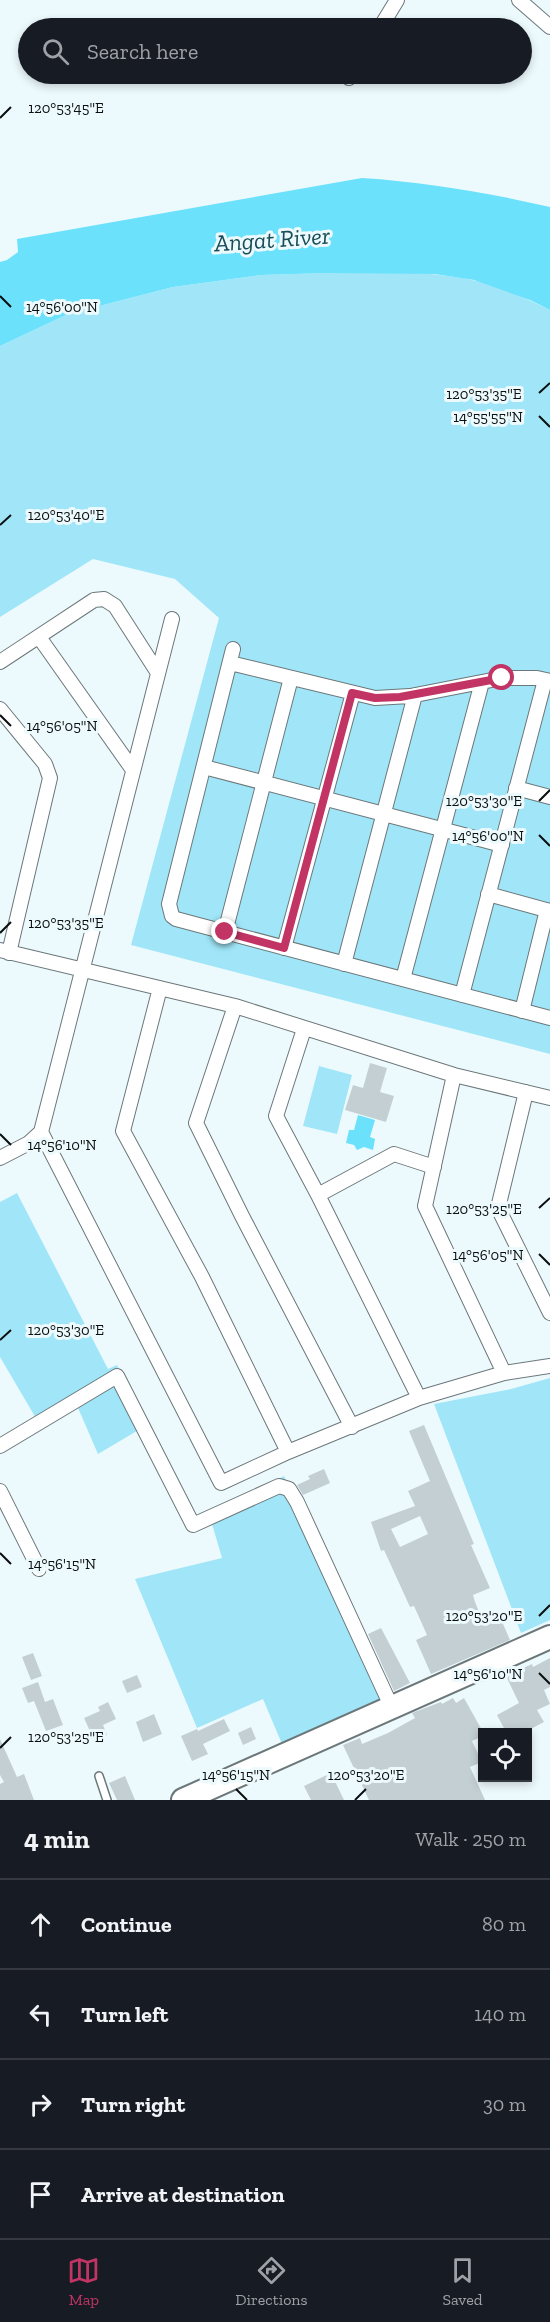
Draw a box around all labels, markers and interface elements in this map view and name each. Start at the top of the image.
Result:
search box [18,18,532,84]
icon: search [39,35,72,68]
text: Search here [87,38,198,65]
text: 120°53'45"E [28,99,104,117]
water label: Angat River [212,220,332,258]
text: 14°56'00"N [26,298,98,316]
text: 120°53'35"E [446,385,522,403]
text: 14°55'55"N [453,408,523,426]
text: 120°53'40"E [28,506,104,524]
route start [488,664,514,690]
text: 14°56'05"N [27,717,97,735]
text: 120°53'30"E [446,792,522,810]
text: 14°56'00"N [452,827,524,845]
text: 120°53'35"E [28,914,104,932]
route end [211,918,237,944]
text: 14°56'10"N [27,1136,97,1154]
text: 120°53'25"E [446,1200,522,1218]
text: 14°56'05"N [453,1246,523,1264]
text: 120°53'30"E [28,1321,104,1339]
text: 14°56'15"N [28,1555,96,1573]
text: 120°53'20"E [446,1607,523,1625]
text: 14°56'10"N [453,1665,523,1683]
text: 120°53'25"E [28,1728,104,1746]
map controls [478,1728,532,1782]
button: locate [478,1728,532,1782]
text: 14°56'15"N [202,1766,270,1784]
text: 120°53'20"E [328,1766,405,1784]
text: 4 min [24,1823,90,1855]
text: Walk · 250 m [416,1827,526,1851]
icon: ahead [24,1908,57,1941]
text: Continue [81,1911,172,1938]
text: 80 m [482,1912,526,1936]
icon: left [24,1998,57,2031]
text: Turn left [81,2001,168,2028]
text: 140 m [474,2002,526,2026]
icon: right [24,2088,57,2121]
text: Turn right [81,2091,185,2118]
text: 30 m [483,2092,526,2116]
icon: arrive [24,2178,57,2211]
text: Arrive at destination [81,2181,284,2208]
tab: Map [67,2254,100,2309]
tab: Directions [235,2254,308,2309]
tab: Saved [442,2254,483,2309]

